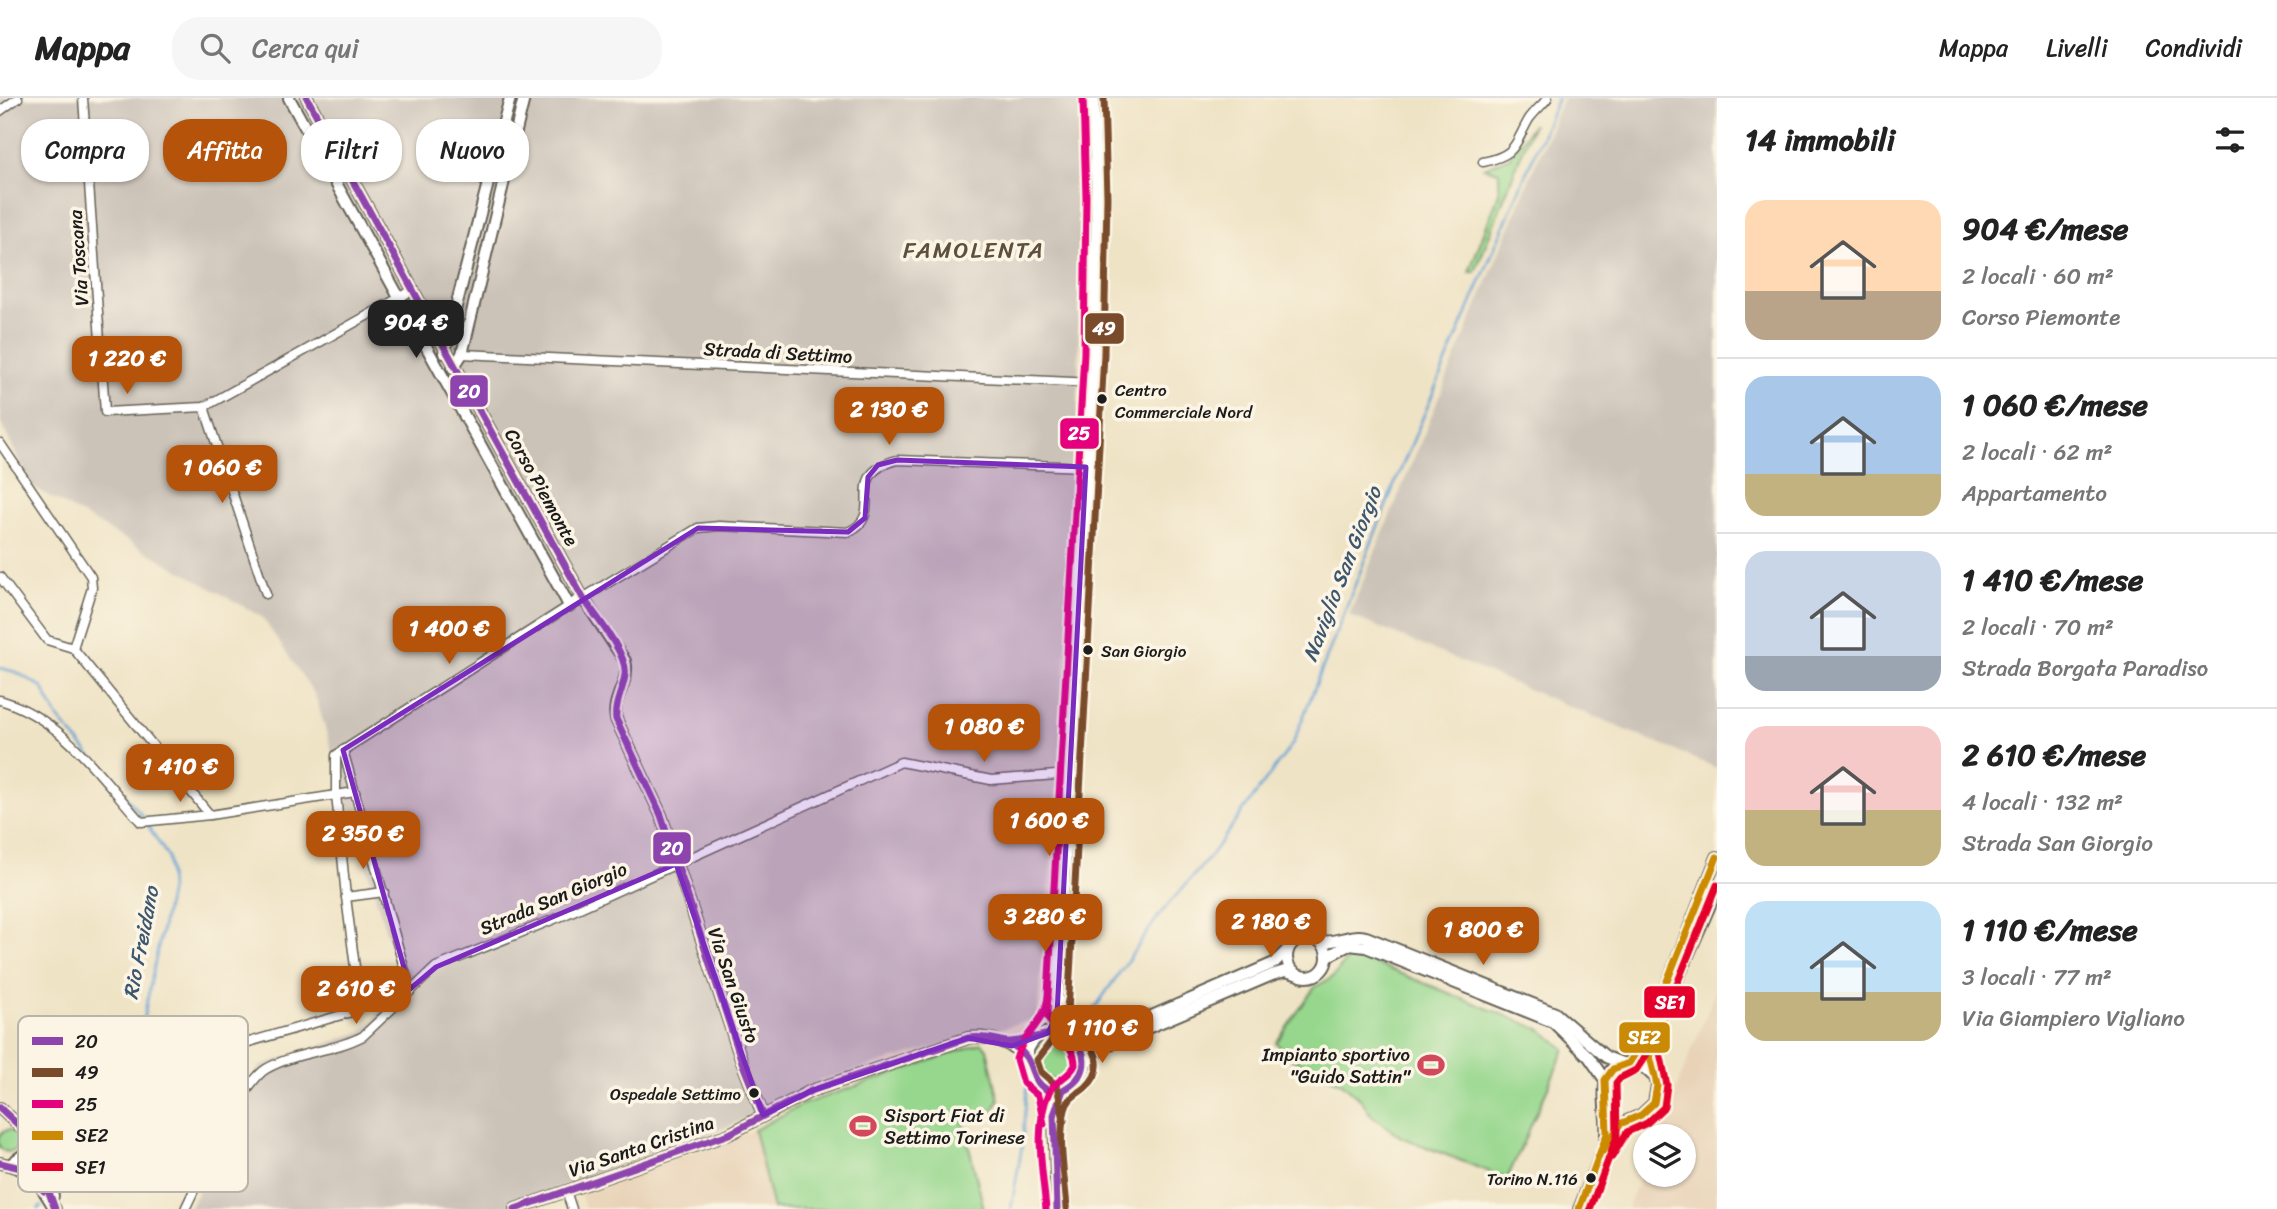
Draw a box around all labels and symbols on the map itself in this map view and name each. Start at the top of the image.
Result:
street label: Via Toscana [59,208,98,307]
district label: FAMOLENTA [903,230,1045,271]
pin: 904 € [367,300,465,360]
line badge: 49 [1084,312,1125,345]
text: 49 [1091,312,1116,345]
street label: Strada di Settimo [703,332,853,373]
pin: 1 220 € [62,336,192,396]
line badge: 20 [449,374,489,408]
text: 20 [457,375,480,408]
place label: Centro Commerciale Nord [1115,375,1253,427]
pin: 2 130 € [824,388,954,447]
marker: Centro Commerciale Nord [1095,392,1109,406]
line badge: 25 [1059,417,1100,450]
text: 25 [1067,417,1091,450]
street label: Corso Piemonte [495,422,588,552]
pin: 1 060 € [157,446,287,505]
water label: Naviglio San Giorgio [1291,480,1393,667]
pin: 1 400 € [384,606,514,666]
place label: San Giorgio [1101,636,1187,666]
marker: San Giorgio [1081,643,1095,657]
pin: 1 080 € [919,704,1049,764]
pin: 1 410 € [115,744,245,804]
pin: 1 600 € [984,798,1114,858]
pin: 2 350 € [298,812,428,871]
line badge: 20 [652,831,692,865]
text: 20 [660,832,683,865]
street label: Strada San Giorgio [474,852,633,944]
water label: Rio Freidano [111,882,171,1003]
pin: 3 280 € [980,894,1110,954]
pin: 2 180 € [1206,900,1336,959]
pin: 1 800 € [1418,908,1548,967]
street label: Via San Giusto [698,923,769,1048]
pin: 2 610 € [291,967,421,1026]
line badge: SE1 [1643,985,1696,1019]
text: SE1 [1654,986,1685,1019]
pin: 1 110 € [1037,1006,1167,1065]
legend [18,1016,248,1192]
line badge: SE2 [1618,1021,1671,1054]
text: SE2 [1626,1021,1661,1054]
text: 20 [75,1025,98,1058]
place label: Impianto sportivo "Guido Sattin" [1261,1038,1411,1093]
sports icon: Impianto sportivo "Guido Sattin" [1416,1050,1446,1080]
text: 49 [75,1056,99,1089]
place label: Ospedale Settimo [610,1079,742,1109]
marker: Ospedale Settimo [747,1086,761,1100]
text: 25 [75,1088,98,1121]
place label: Sisport Fiat di Settimo Torinese [884,1099,1025,1154]
street label: Via Santa Cristina [564,1106,719,1187]
sports icon: Sisport Fiat di Settimo Torinese [848,1111,878,1141]
text: SE2 [75,1119,108,1152]
text: SE1 [75,1151,106,1184]
place label: Torino N.116 [1487,1164,1578,1194]
marker: Torino N.116 [1584,1171,1598,1185]

